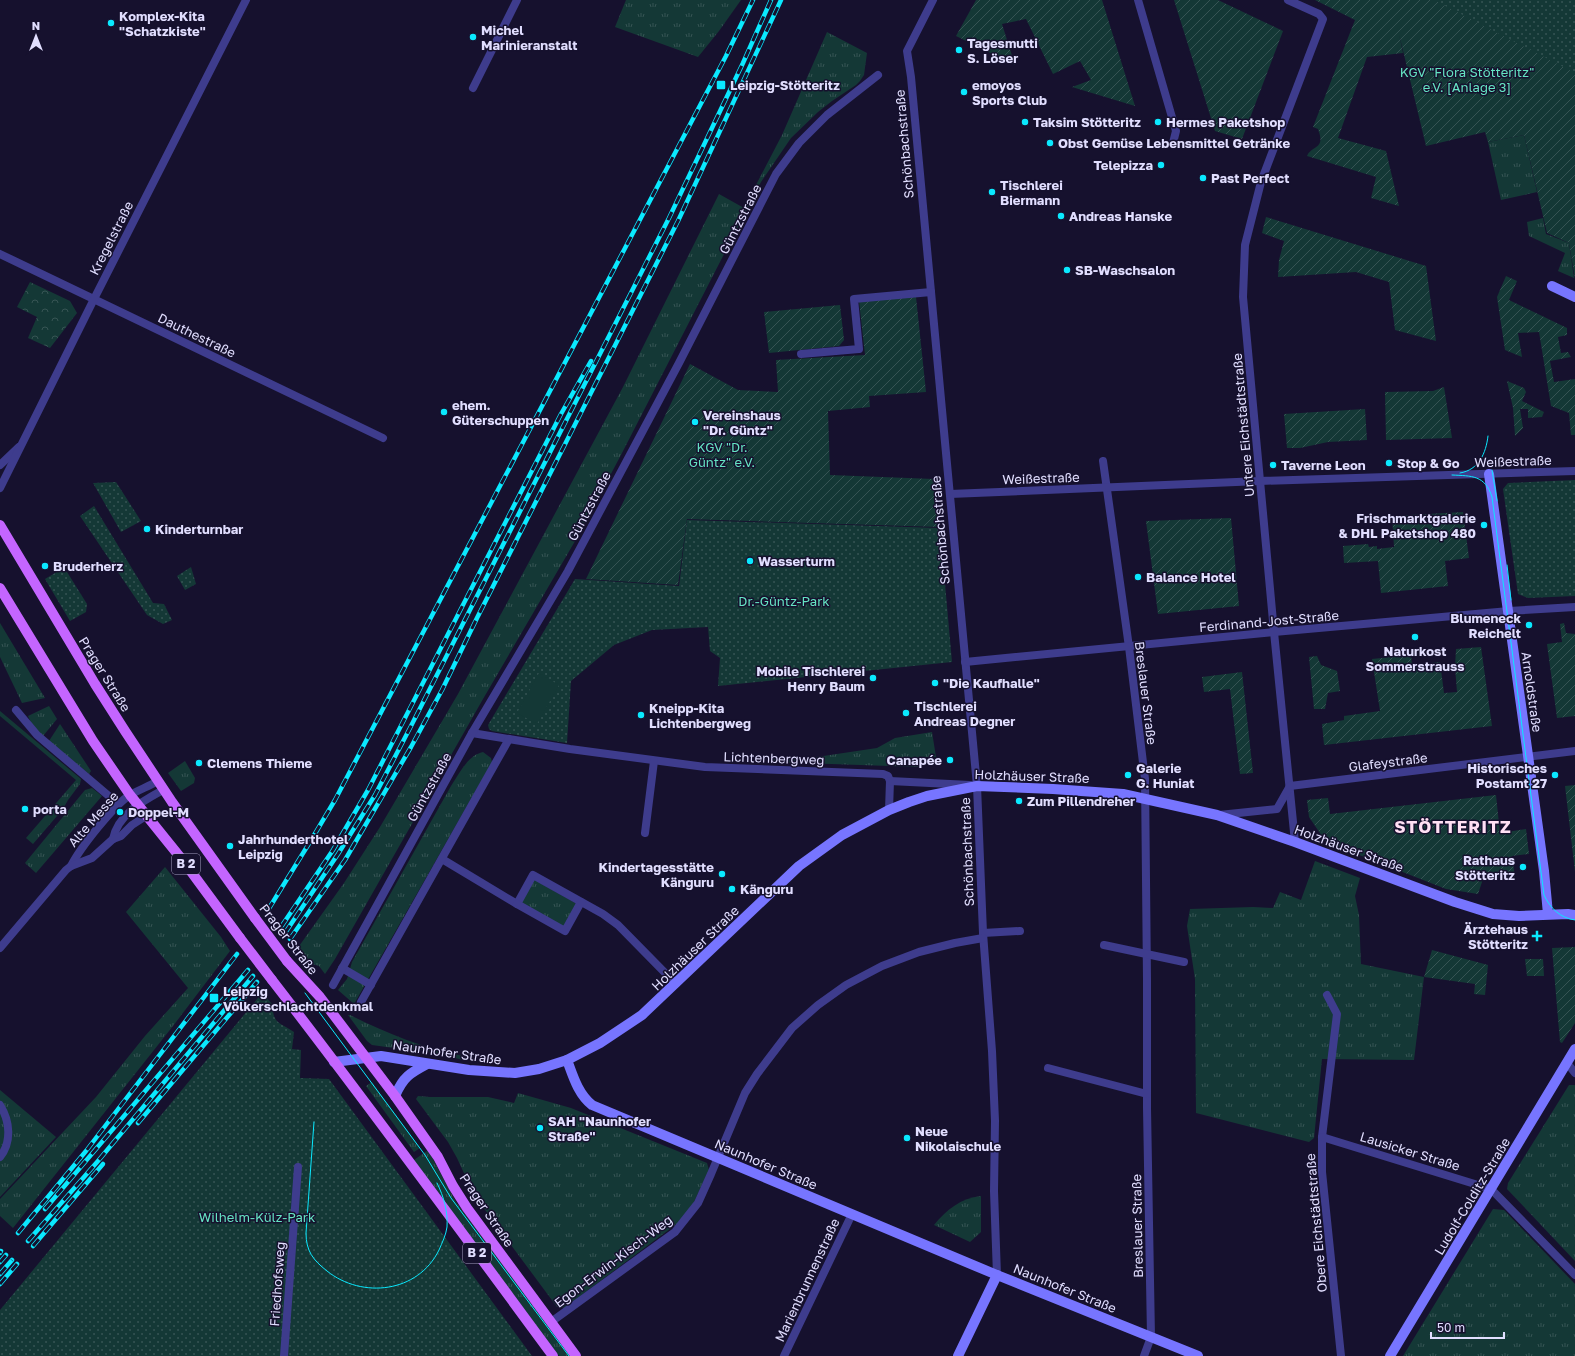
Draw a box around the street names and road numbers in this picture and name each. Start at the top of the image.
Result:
street label: Schönbachstraße [891,89,917,199]
street label: Güntzstraße [716,181,764,257]
street label: Kregelstraße [86,198,136,278]
street label: Dauthestraße [156,309,238,361]
street label: Untere Eichstädtstraße [1229,352,1257,498]
street label: Weißestraße [1474,452,1552,470]
street label: Güntzstraße [564,468,614,544]
street label: Weißestraße [1002,469,1080,487]
street label: Schönbachstraße [927,475,953,585]
street label: Ferdinand-Jost-Straße [1198,607,1340,635]
street label: Prager Straße [76,634,134,714]
street label: Breslauer Straße [1132,640,1160,746]
street label: Arnoldstraße [1518,651,1546,733]
street label: Lichtenbergweg [723,748,825,768]
street label: Glafeystraße [1348,749,1428,775]
street label: Güntzstraße [403,750,455,824]
street label: Holzhäuser Straße [974,766,1090,786]
street label: Alte Messe [65,788,121,850]
street label: Schönbachstraße [957,797,977,907]
street label: Holzhäuser Straße [1292,821,1406,875]
road number: B 2 [172,854,200,874]
street label: Prager Straße [256,900,322,978]
street label: Holzhäuser Straße [648,902,742,994]
street label: Naunhofer Straße [391,1036,503,1068]
street label: Lausicker Straße [1358,1128,1462,1174]
street label: Naunhofer Straße [712,1135,820,1193]
street label: Ludolf-Colditz-Straße [1431,1135,1513,1257]
street label: Obere Eichstädtstraße [1302,1153,1330,1293]
street label: Prager Straße [457,1170,517,1250]
street label: Breslauer Straße [1128,1174,1146,1278]
street label: Egon-Erwin-Kisch-Weg [551,1211,675,1311]
street label: Marienbrunnenstraße [771,1216,843,1344]
street label: Friedhofsweg [266,1241,288,1327]
road number: B 2 [463,1243,491,1263]
street label: Naunhofer Straße [1011,1260,1119,1316]

